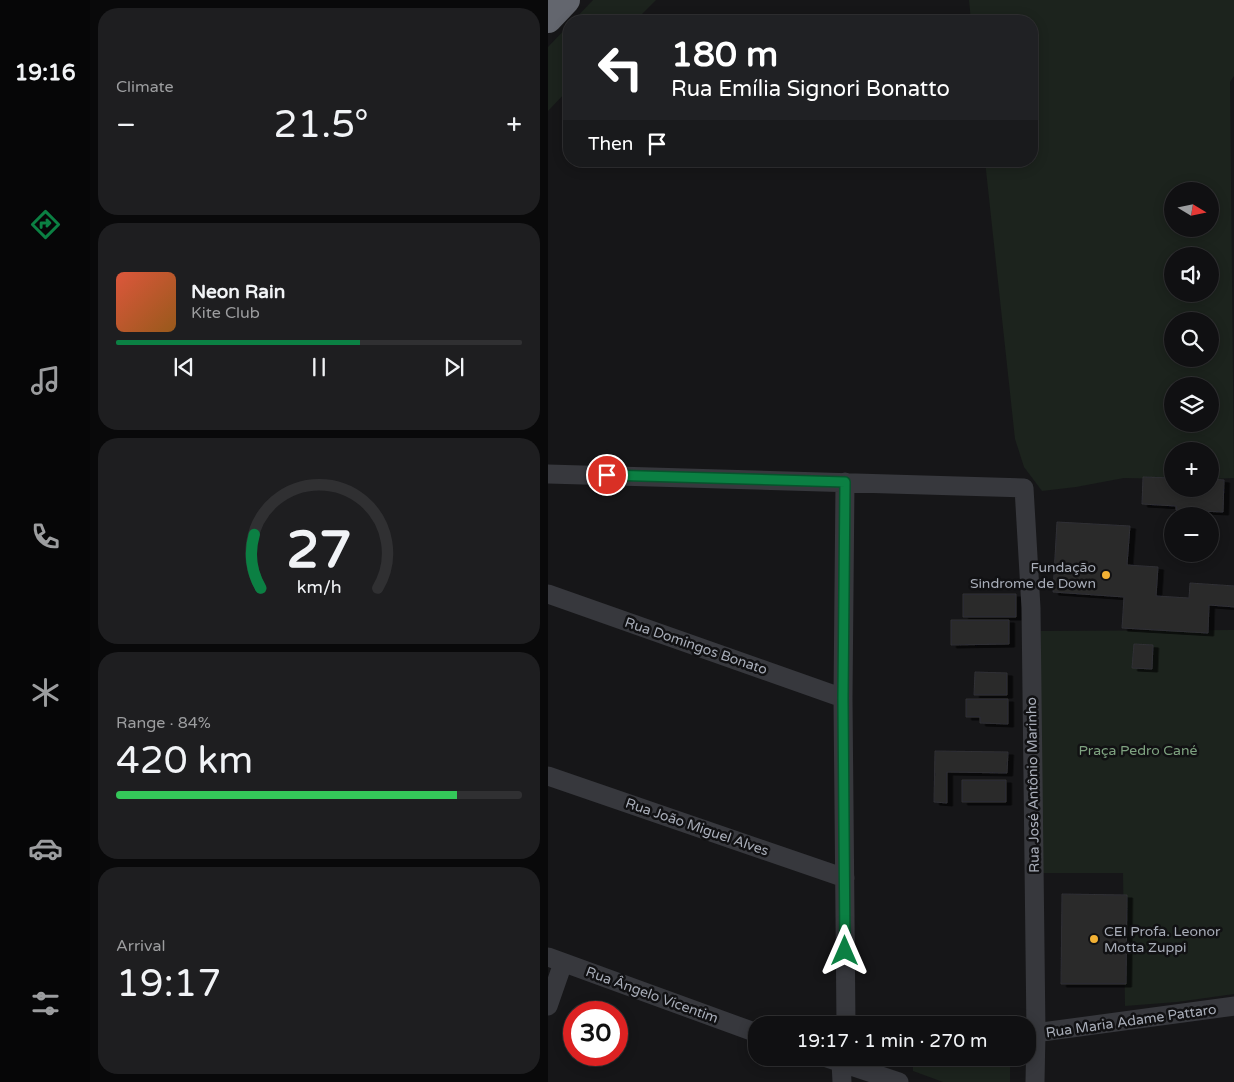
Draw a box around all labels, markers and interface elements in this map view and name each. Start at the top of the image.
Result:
text: 180 m [671,34,778,76]
icon: left [588,35,653,100]
text: 19:16 [15,60,75,86]
text: Rua Emília Signori Bonatto [671,76,950,102]
text: Climate [116,77,174,97]
text: 21.5° [274,102,369,148]
text: − [116,108,136,142]
text: + [506,108,522,142]
icon: arrive [643,130,671,158]
text: Then [588,133,633,155]
north arrow [1164,182,1219,238]
map controls [1164,182,1219,562]
icon: directions [28,207,63,242]
button: sound [1164,247,1219,302]
text: Neon Rain [191,281,285,303]
text: Kite Club [191,303,260,323]
button: search [1164,312,1219,367]
icon: previous [170,353,198,381]
icon: pause [305,353,333,381]
icon: next [440,353,468,381]
icon: music [28,363,63,398]
button: layers [1164,377,1219,432]
button: + [1164,442,1219,497]
pin [586,454,628,496]
icon: arrive [593,461,621,489]
button: − [1164,507,1219,562]
icon: phone [28,519,63,554]
text: 27 [286,519,352,582]
place label: Fundação Sindrome de Down [970,559,1096,592]
marker: Fundação Sindrome de Down [1100,569,1112,581]
text: km/h [297,577,341,598]
street label: Rua Domingos Bonato [623,614,769,678]
icon: climate [28,675,63,710]
street label: Rua José Antônio Marinho [1023,697,1043,873]
text: Range · 84% [116,713,211,733]
text: 420 km [116,738,253,784]
park label: Praça Pedro Cané [1079,742,1197,759]
street label: Rua João Miguel Alves [623,795,771,860]
icon: car [28,831,63,866]
place label: CEI Profa. Leonor Motta Zuppi [1104,923,1221,956]
position arrow [818,924,870,976]
marker: CEI Profa. Leonor Motta Zuppi [1088,933,1100,945]
text: Arrival [116,936,165,956]
text: 19:17 [116,961,221,1007]
street label: Rua Ângelo Vicentim [583,963,721,1027]
icon: filters [28,986,63,1021]
speed limit sign: 30 [563,1001,628,1066]
street label: Rua Maria Adame Pattaro [1045,1001,1217,1041]
text: 19:17 · 1 min · 270 m [796,1030,988,1052]

